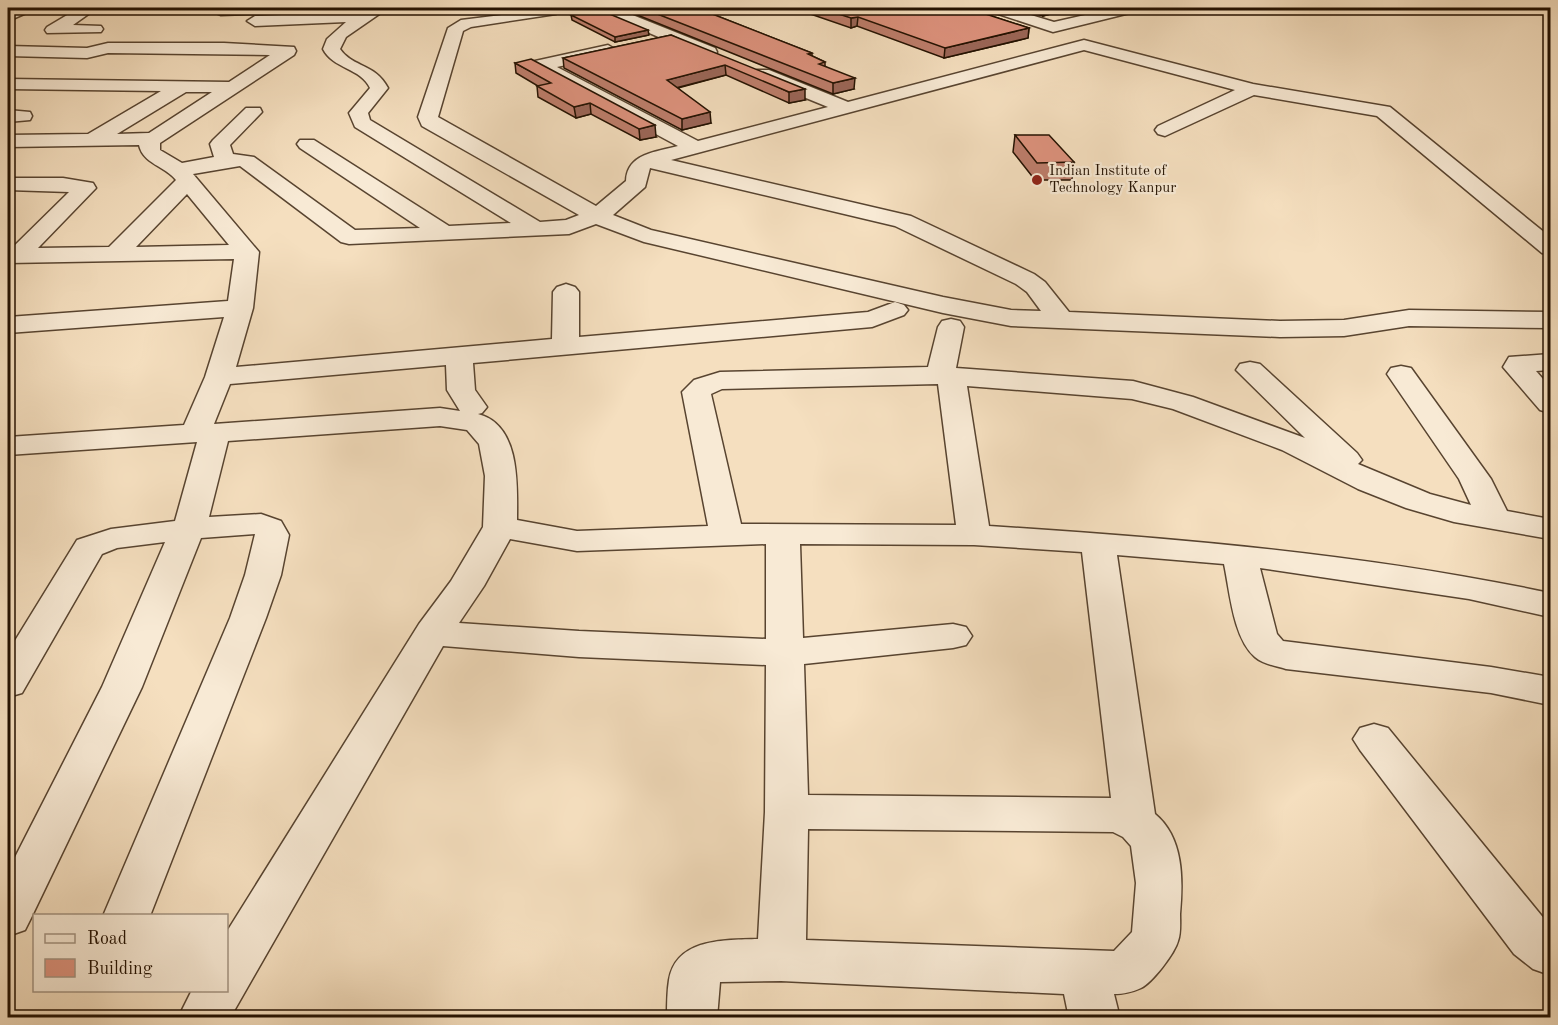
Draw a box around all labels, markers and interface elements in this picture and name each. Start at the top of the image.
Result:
place label: Indian Institute of Technology Kanpur [1049,164,1176,196]
marker: Indian Institute of Technology Kanpur [1030,173,1044,187]
legend [33,914,228,992]
text: Road [87,930,127,948]
text: Building [87,960,153,978]

